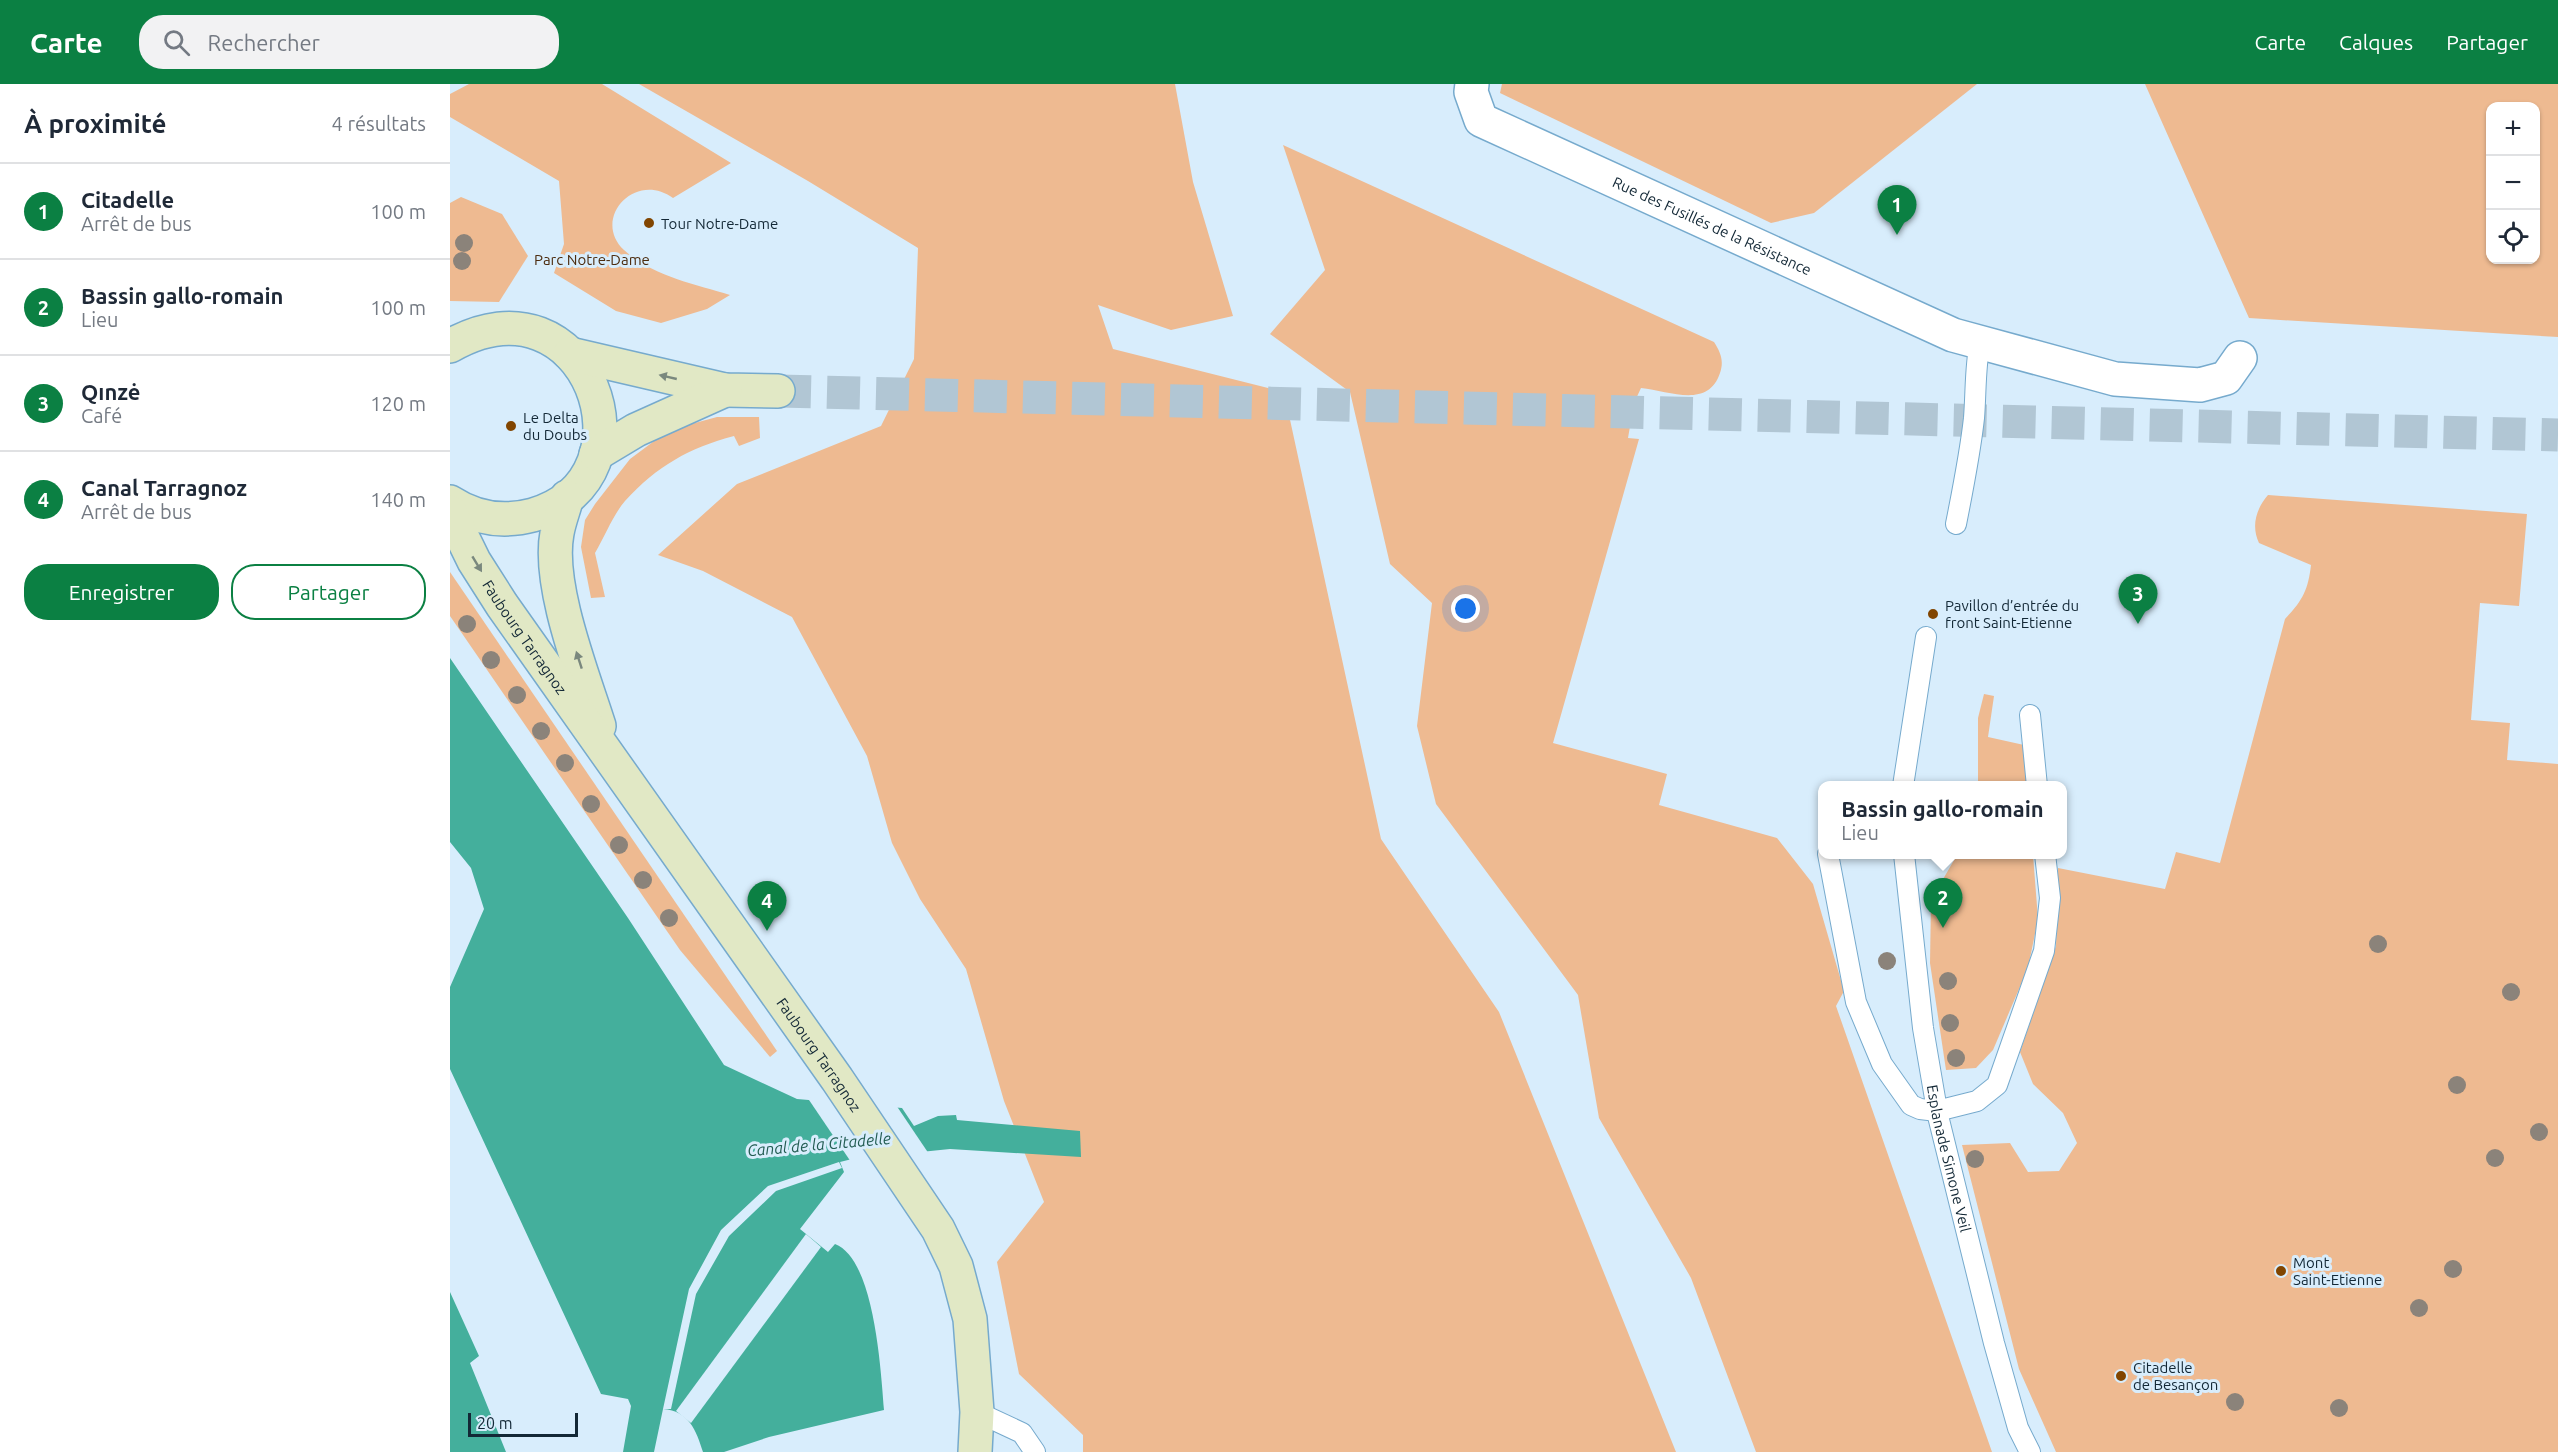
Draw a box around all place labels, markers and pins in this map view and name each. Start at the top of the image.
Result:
pin: 1 [1878,186,1916,235]
place label: Tour Notre-Dame [661,215,778,232]
marker: Tour Notre-Dame [642,216,656,230]
place label: Le Delta du Doubs [523,409,587,443]
marker: Le Delta du Doubs [504,419,518,433]
pin: 3 [2118,574,2158,624]
place label: Pavillon d’entrée du front Saint-Etienne [1945,597,2079,631]
marker: Pavillon d’entrée du front Saint-Etienne [1926,607,1940,621]
pin: 2 [1924,878,1962,928]
pin: 4 [748,882,786,931]
place label: Mont Saint-Etienne [2293,1254,2382,1288]
marker: Mont Saint-Etienne [2274,1264,2288,1278]
place label: Citadelle de Besançon [2133,1359,2218,1393]
marker: Citadelle de Besançon [2114,1369,2128,1383]

